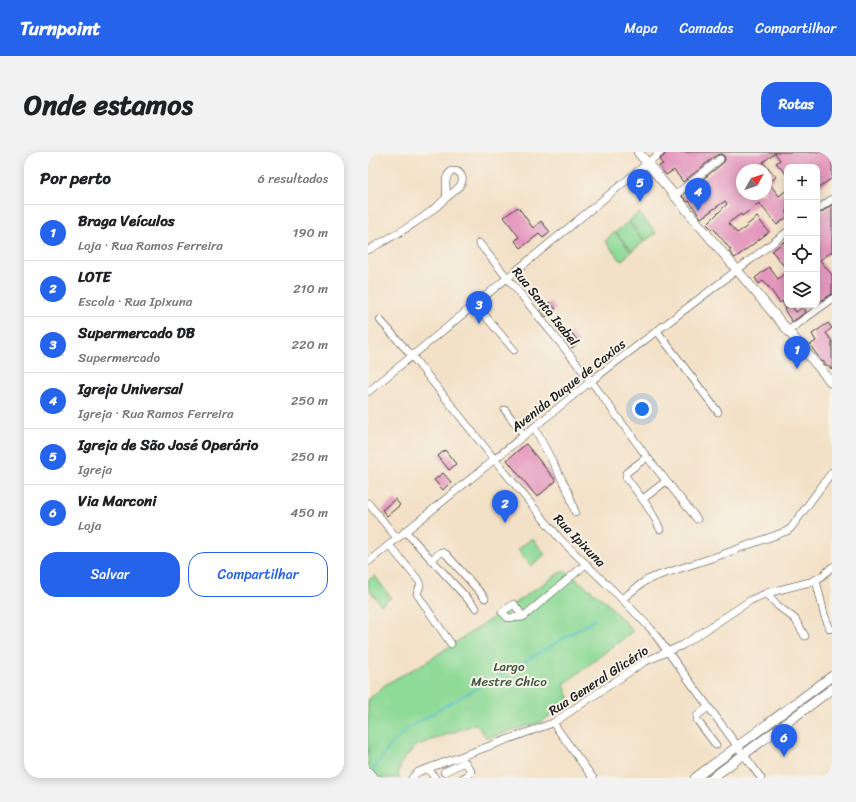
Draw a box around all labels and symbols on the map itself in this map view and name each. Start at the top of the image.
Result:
north arrow [736,164,772,200]
pin: 5 [627,169,653,202]
pin: 4 [685,178,711,211]
street label: Rua Santa Isabel [506,262,585,351]
pin: 3 [466,291,492,324]
street label: Avenida Duque de Caxias [505,332,632,438]
pin: 1 [784,336,810,369]
your location [632,399,652,419]
pin: 2 [492,490,518,523]
street label: Rua Ipixuna [548,508,612,573]
street label: Rua General Glicério [543,639,653,722]
park label: Largo Mestre Chico [471,655,547,693]
pin: 6 [771,724,797,757]

